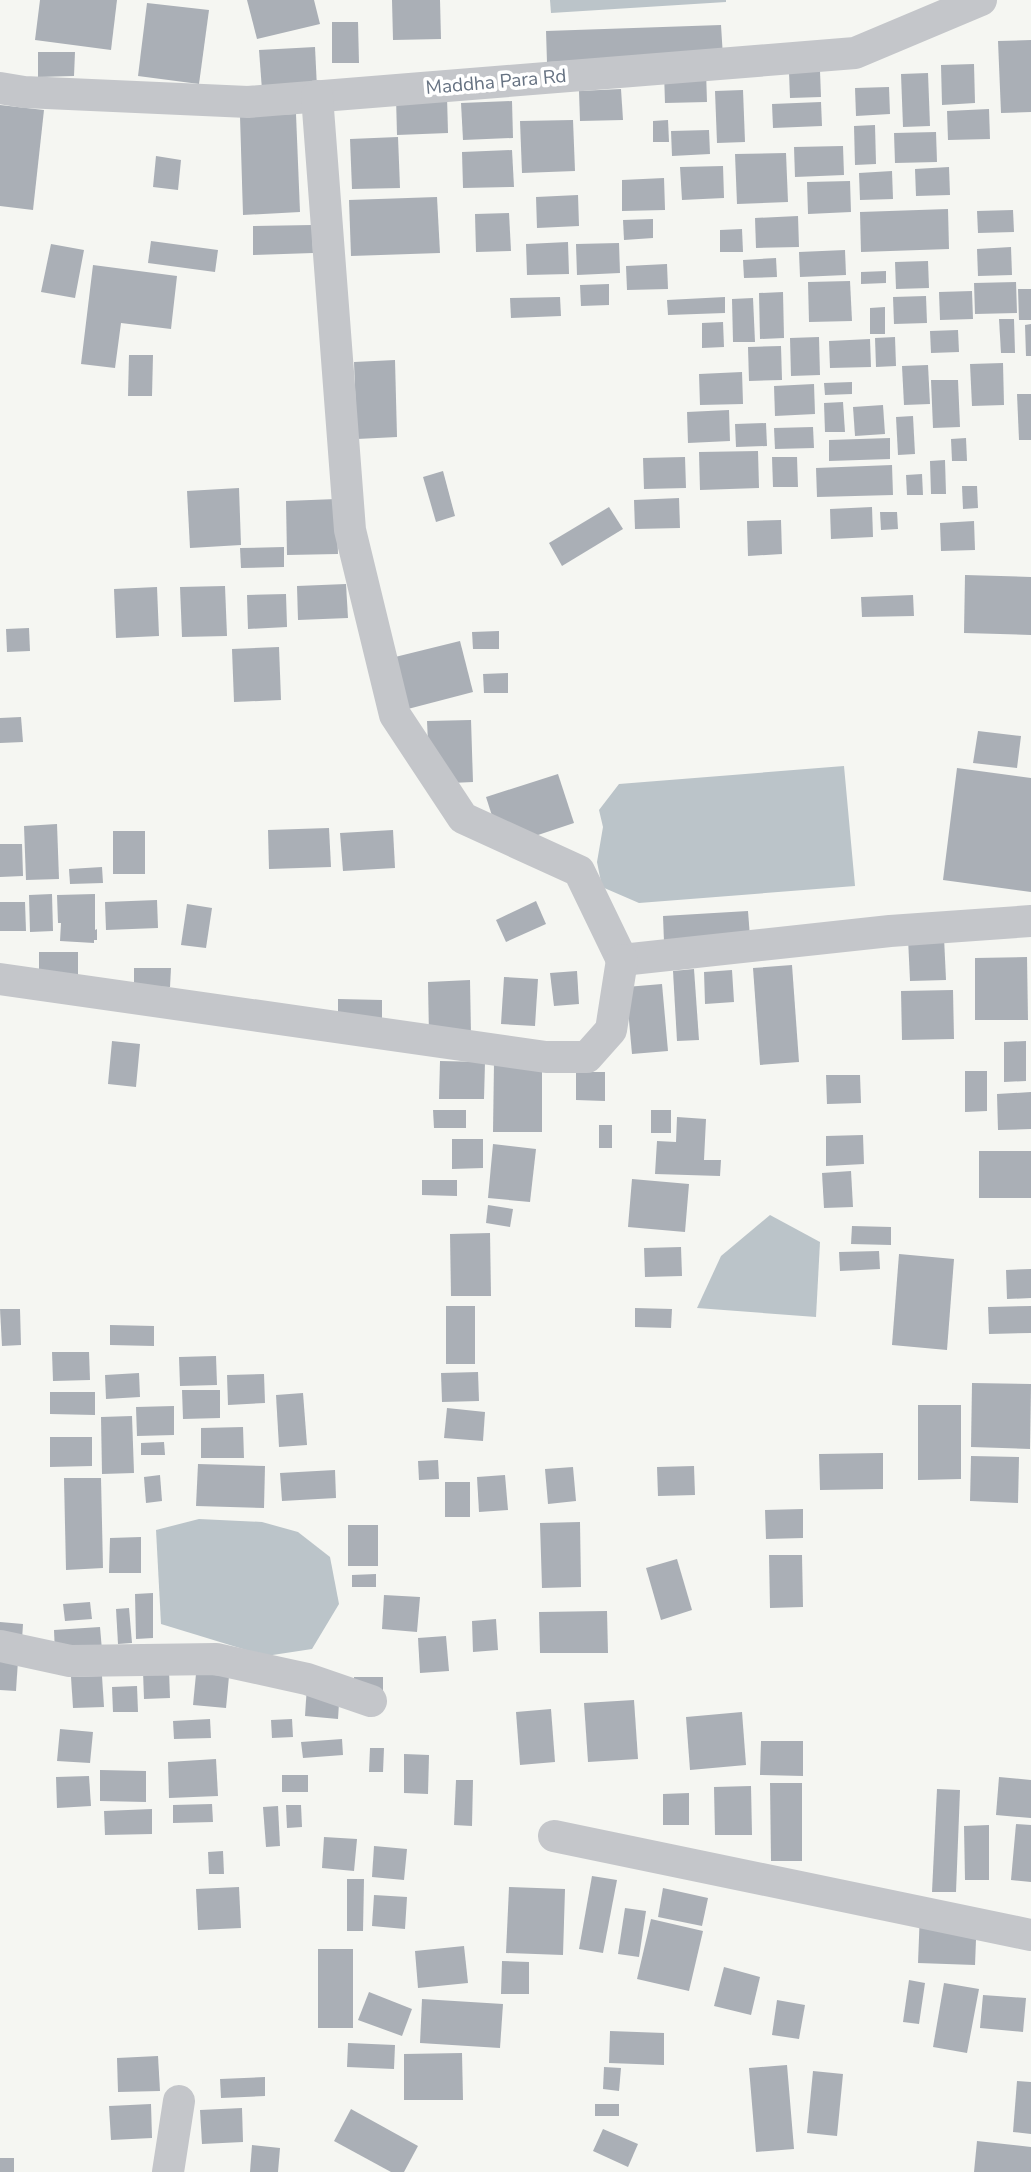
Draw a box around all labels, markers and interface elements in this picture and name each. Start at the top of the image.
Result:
street label: Maddha Para Rd [425,63,567,101]

